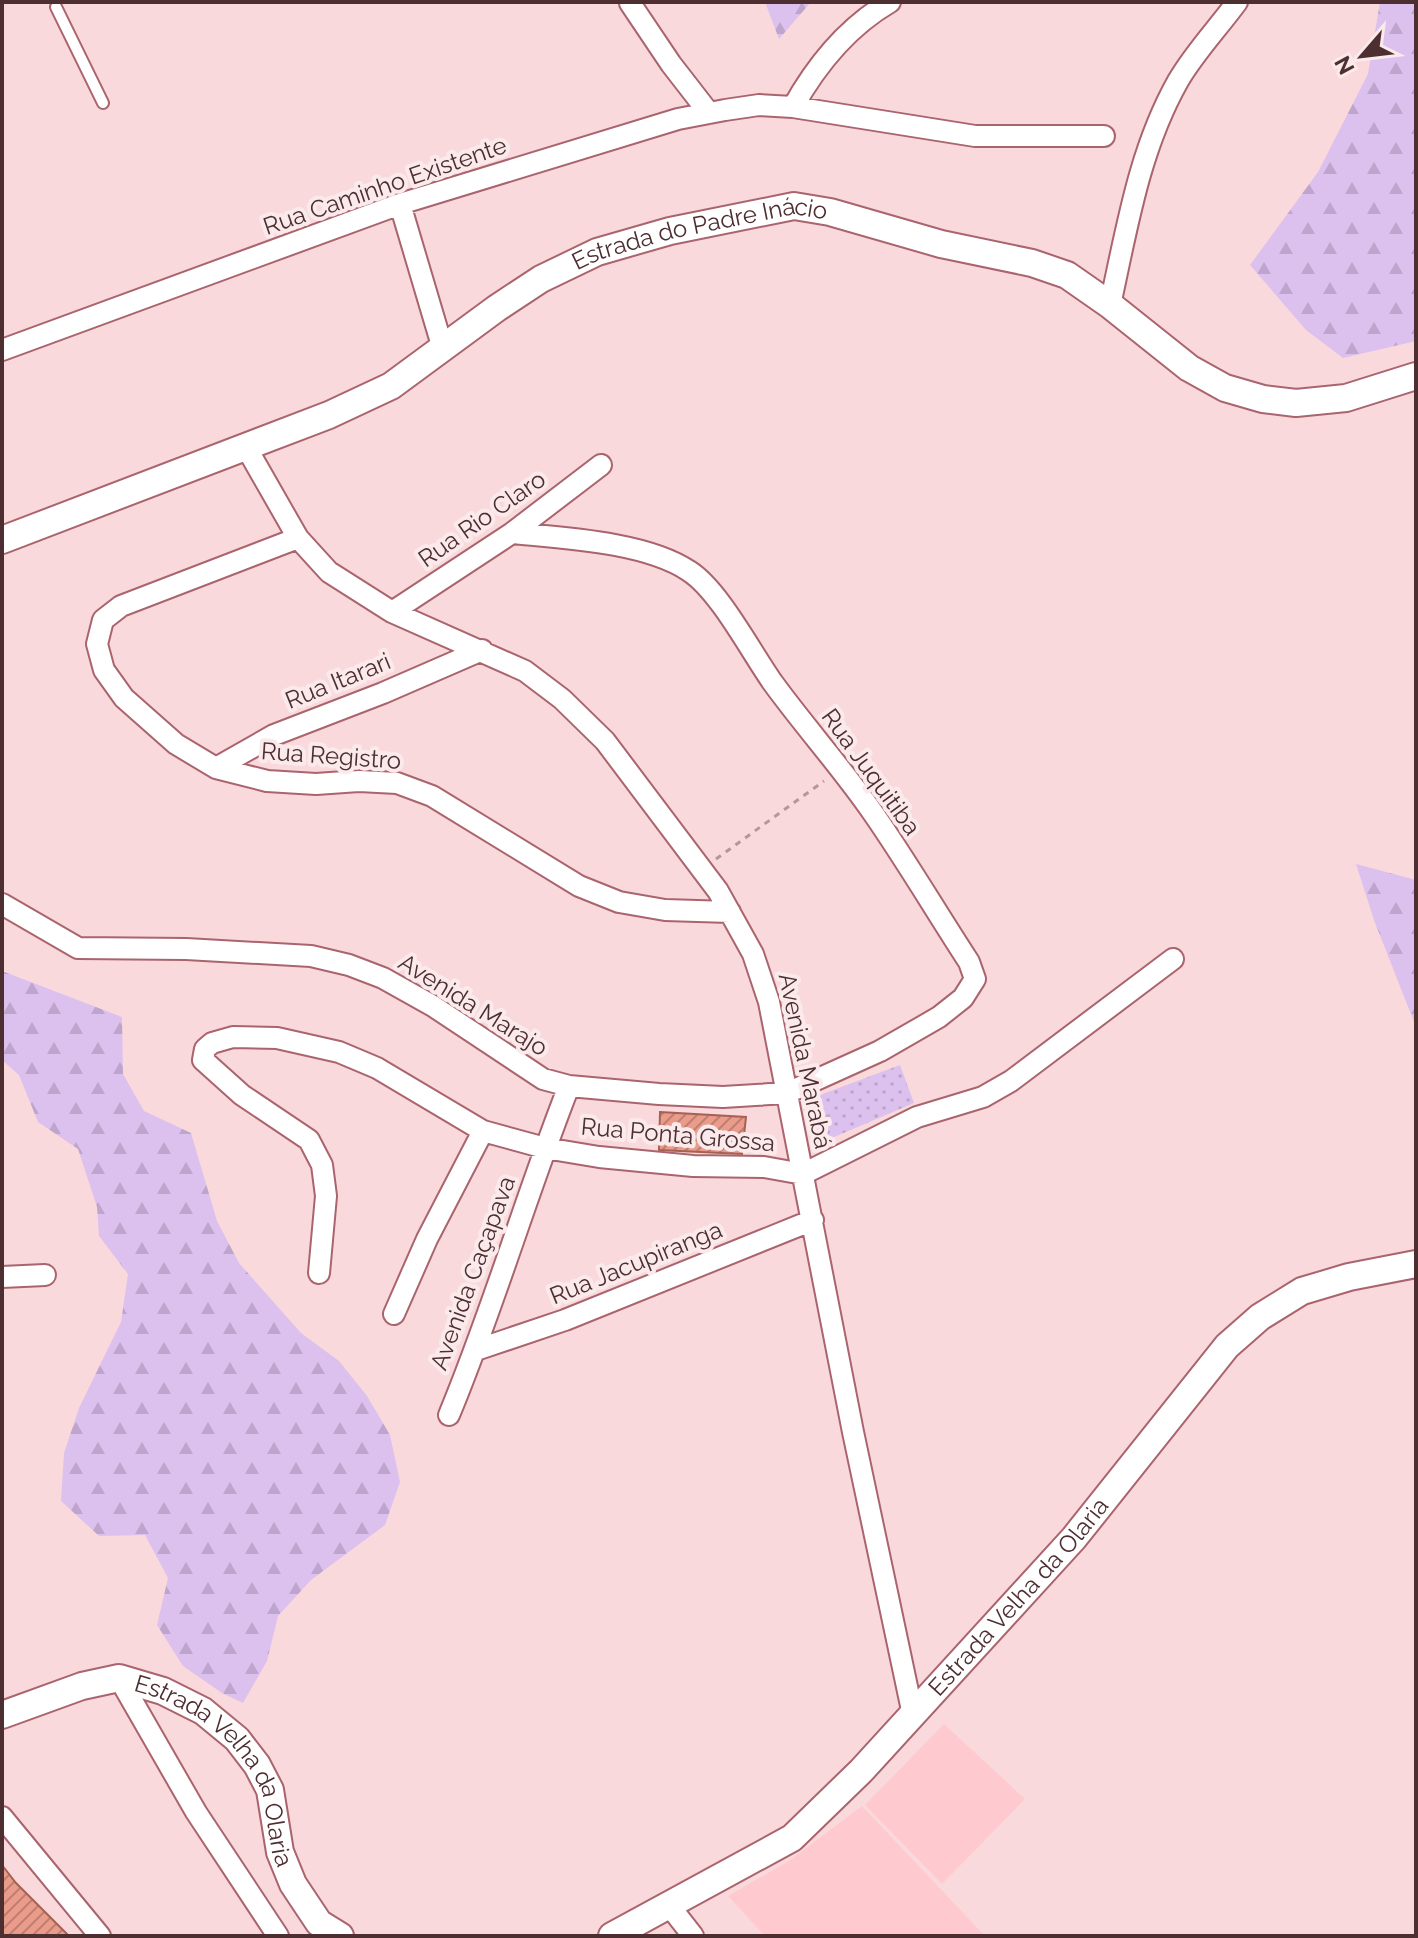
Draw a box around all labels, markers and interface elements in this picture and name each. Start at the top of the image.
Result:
north arrow [1322,16,1402,96]
text: N [1329,52,1360,79]
street label: Rua Caminho Existente [259,130,510,241]
street label: Estrada do Padre Inácio [567,191,830,276]
street label: Rua Rio Claro [413,464,551,573]
street label: Rua Itarari [281,646,395,715]
street label: Rua Juquitiba [816,703,927,841]
street label: Rua Registro [260,736,402,775]
street label: Avenida Marajo [393,947,553,1062]
street label: Avenida Marabá [773,971,838,1151]
street label: Rua Ponta Grossa [580,1112,776,1157]
street label: Avenida Caçapava [424,1172,521,1374]
street label: Rua Jacupiranga [545,1215,726,1310]
street label: Estrada Velha da Olaria [922,1492,1114,1702]
street label: Estrada Velha da Olaria [131,1668,299,1871]

